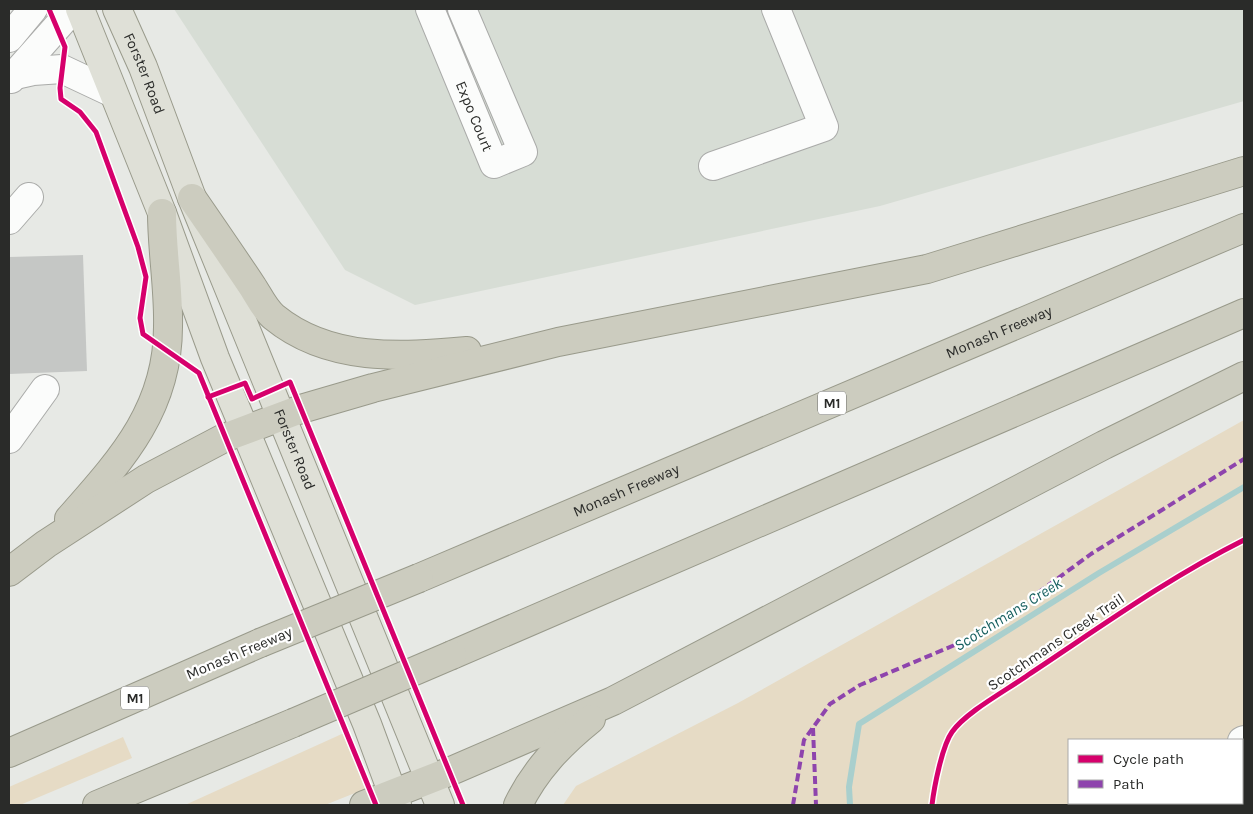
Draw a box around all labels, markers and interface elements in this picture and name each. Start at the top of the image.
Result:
street label: Forster Road [120,30,169,116]
street label: Expo Court [452,78,497,154]
street label: Monash Freeway [943,301,1055,362]
road number: M1 [818,392,846,414]
street label: Forster Road [270,406,319,493]
street label: Monash Freeway [570,460,682,521]
water label: Scotchmans Creek [950,573,1066,655]
street label: Scotchmans Creek Trail [984,590,1128,694]
street label: Monash Freeway [183,623,295,683]
road number: M1 [121,686,149,710]
legend [1068,739,1243,804]
text: Cycle path [1113,750,1184,768]
text: Path [1113,775,1144,793]

